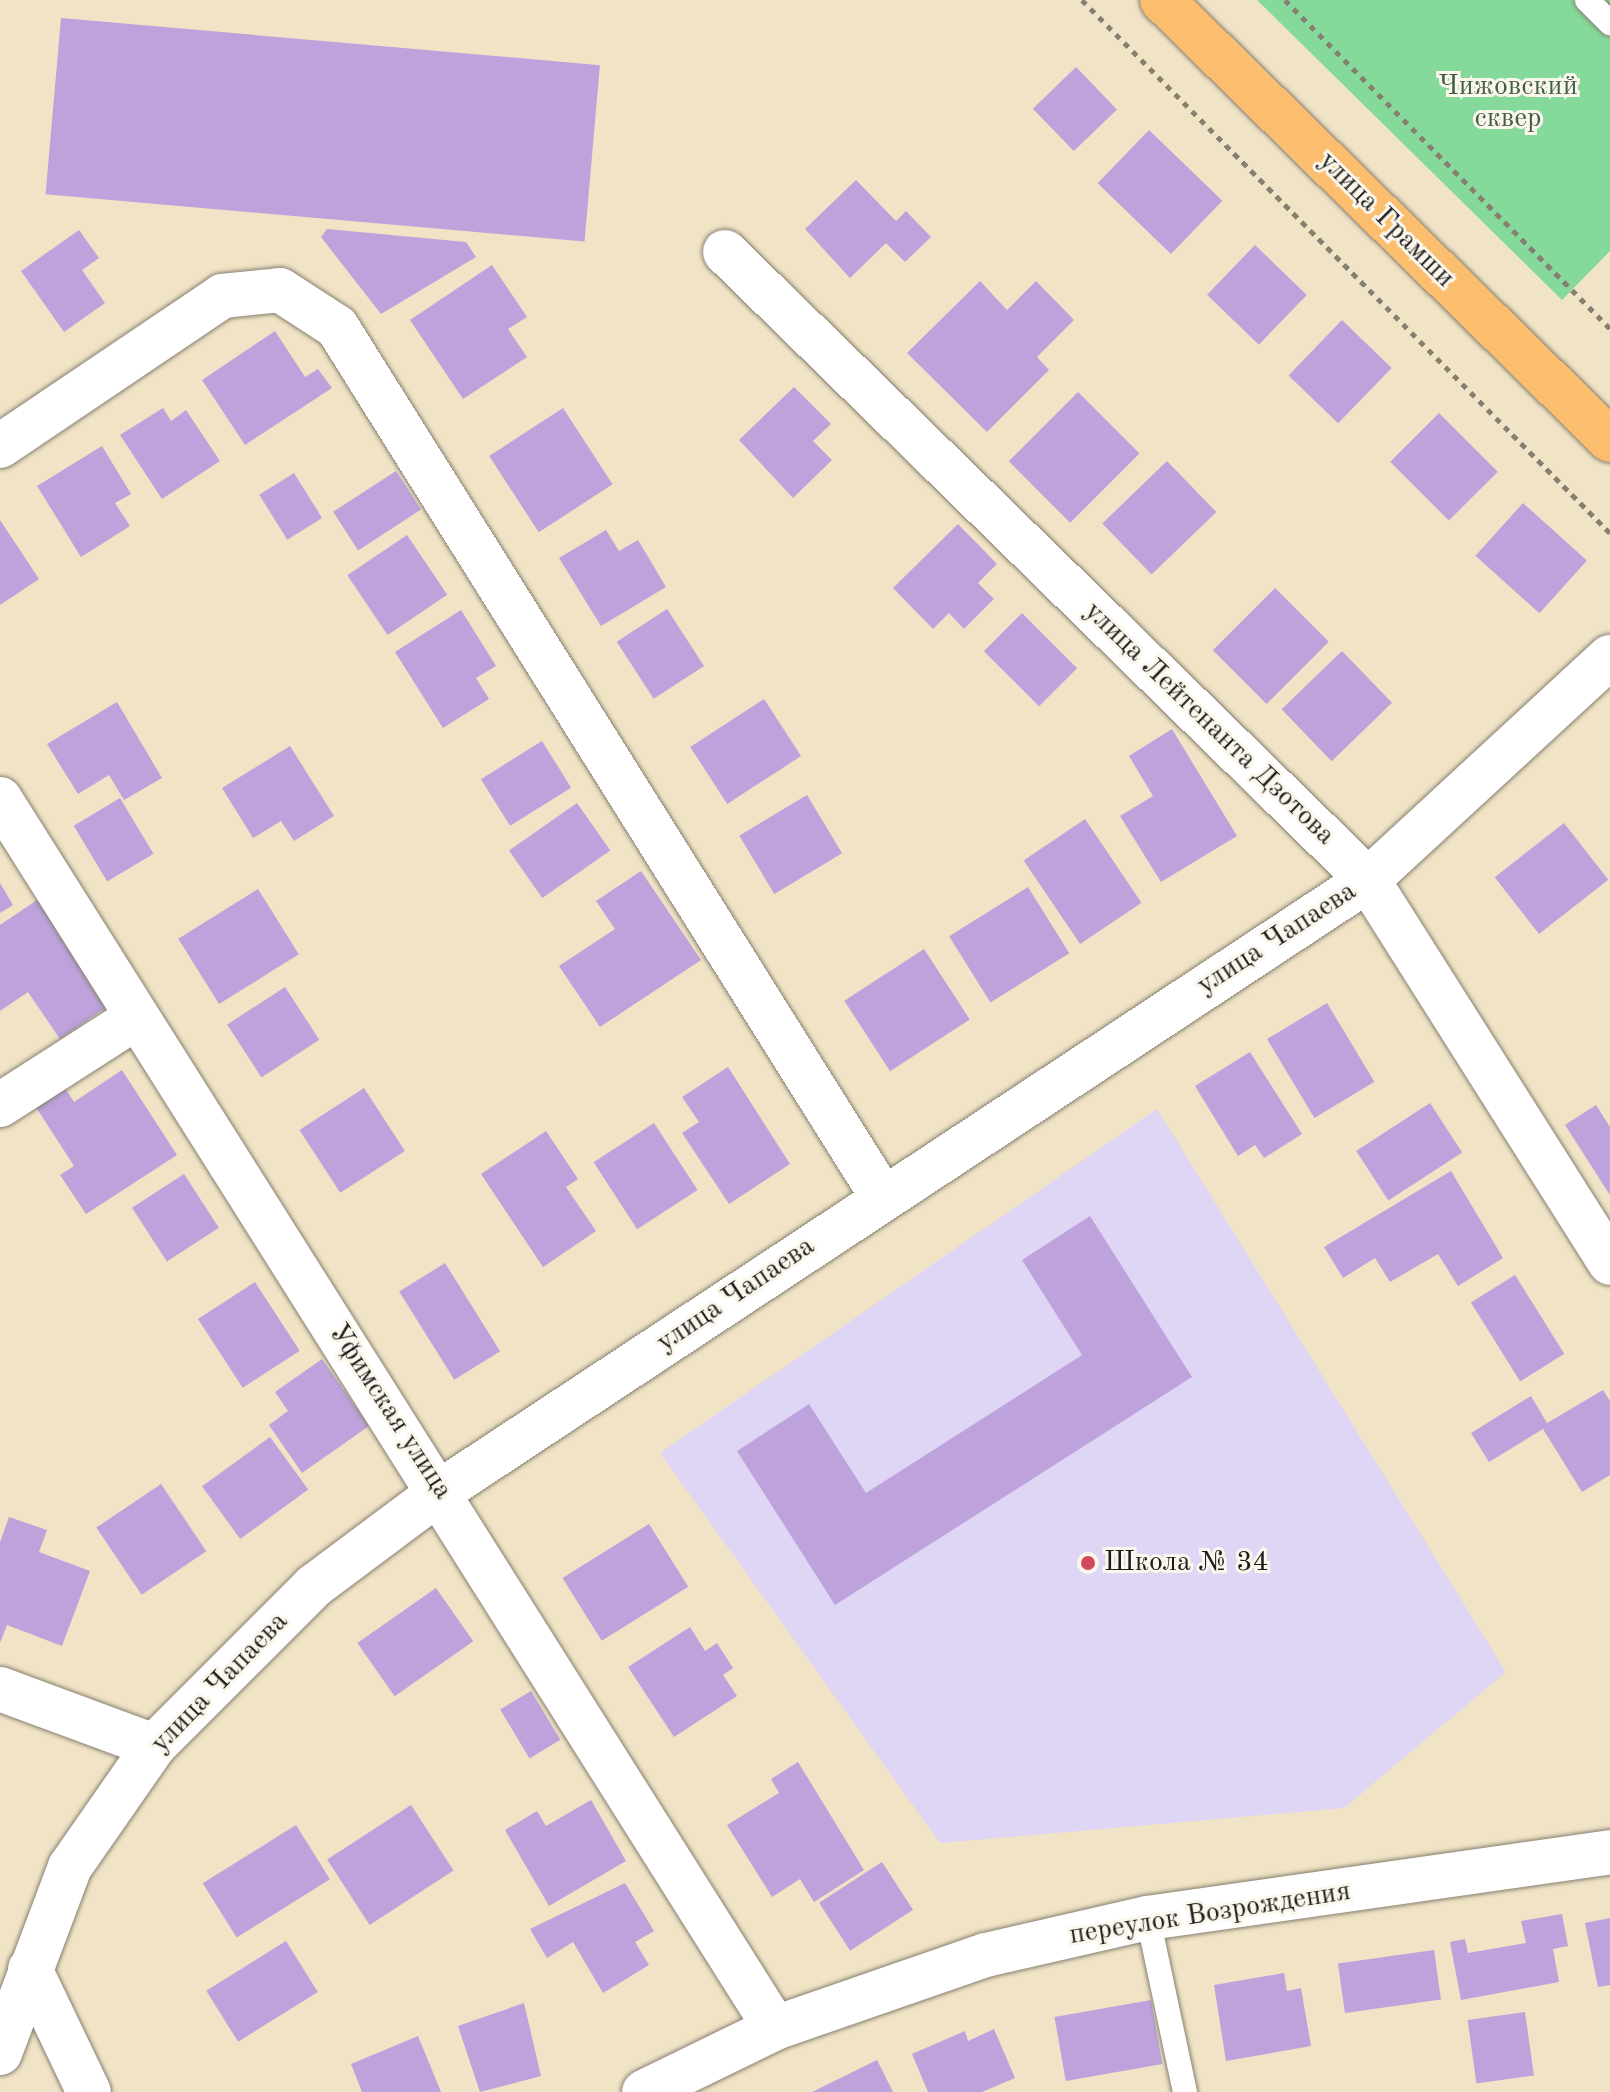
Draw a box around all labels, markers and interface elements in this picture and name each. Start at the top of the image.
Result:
park label: Чижовский сквер [1438,70,1578,136]
street label: улица Грамши [1311,145,1461,295]
street label: улица Лейтенанта Дзотова [1077,595,1341,853]
street label: улица Чапаева [1191,875,1363,1003]
street label: улица Чапаева [651,1230,821,1360]
street label: Уфимская улица [321,1318,459,1506]
place label: Школа № 34 [1104,1546,1269,1580]
marker: Школа № 34 [1079,1554,1097,1572]
street label: улица Чапаева [144,1605,296,1761]
street label: переулок Возрождения [1067,1875,1353,1953]

